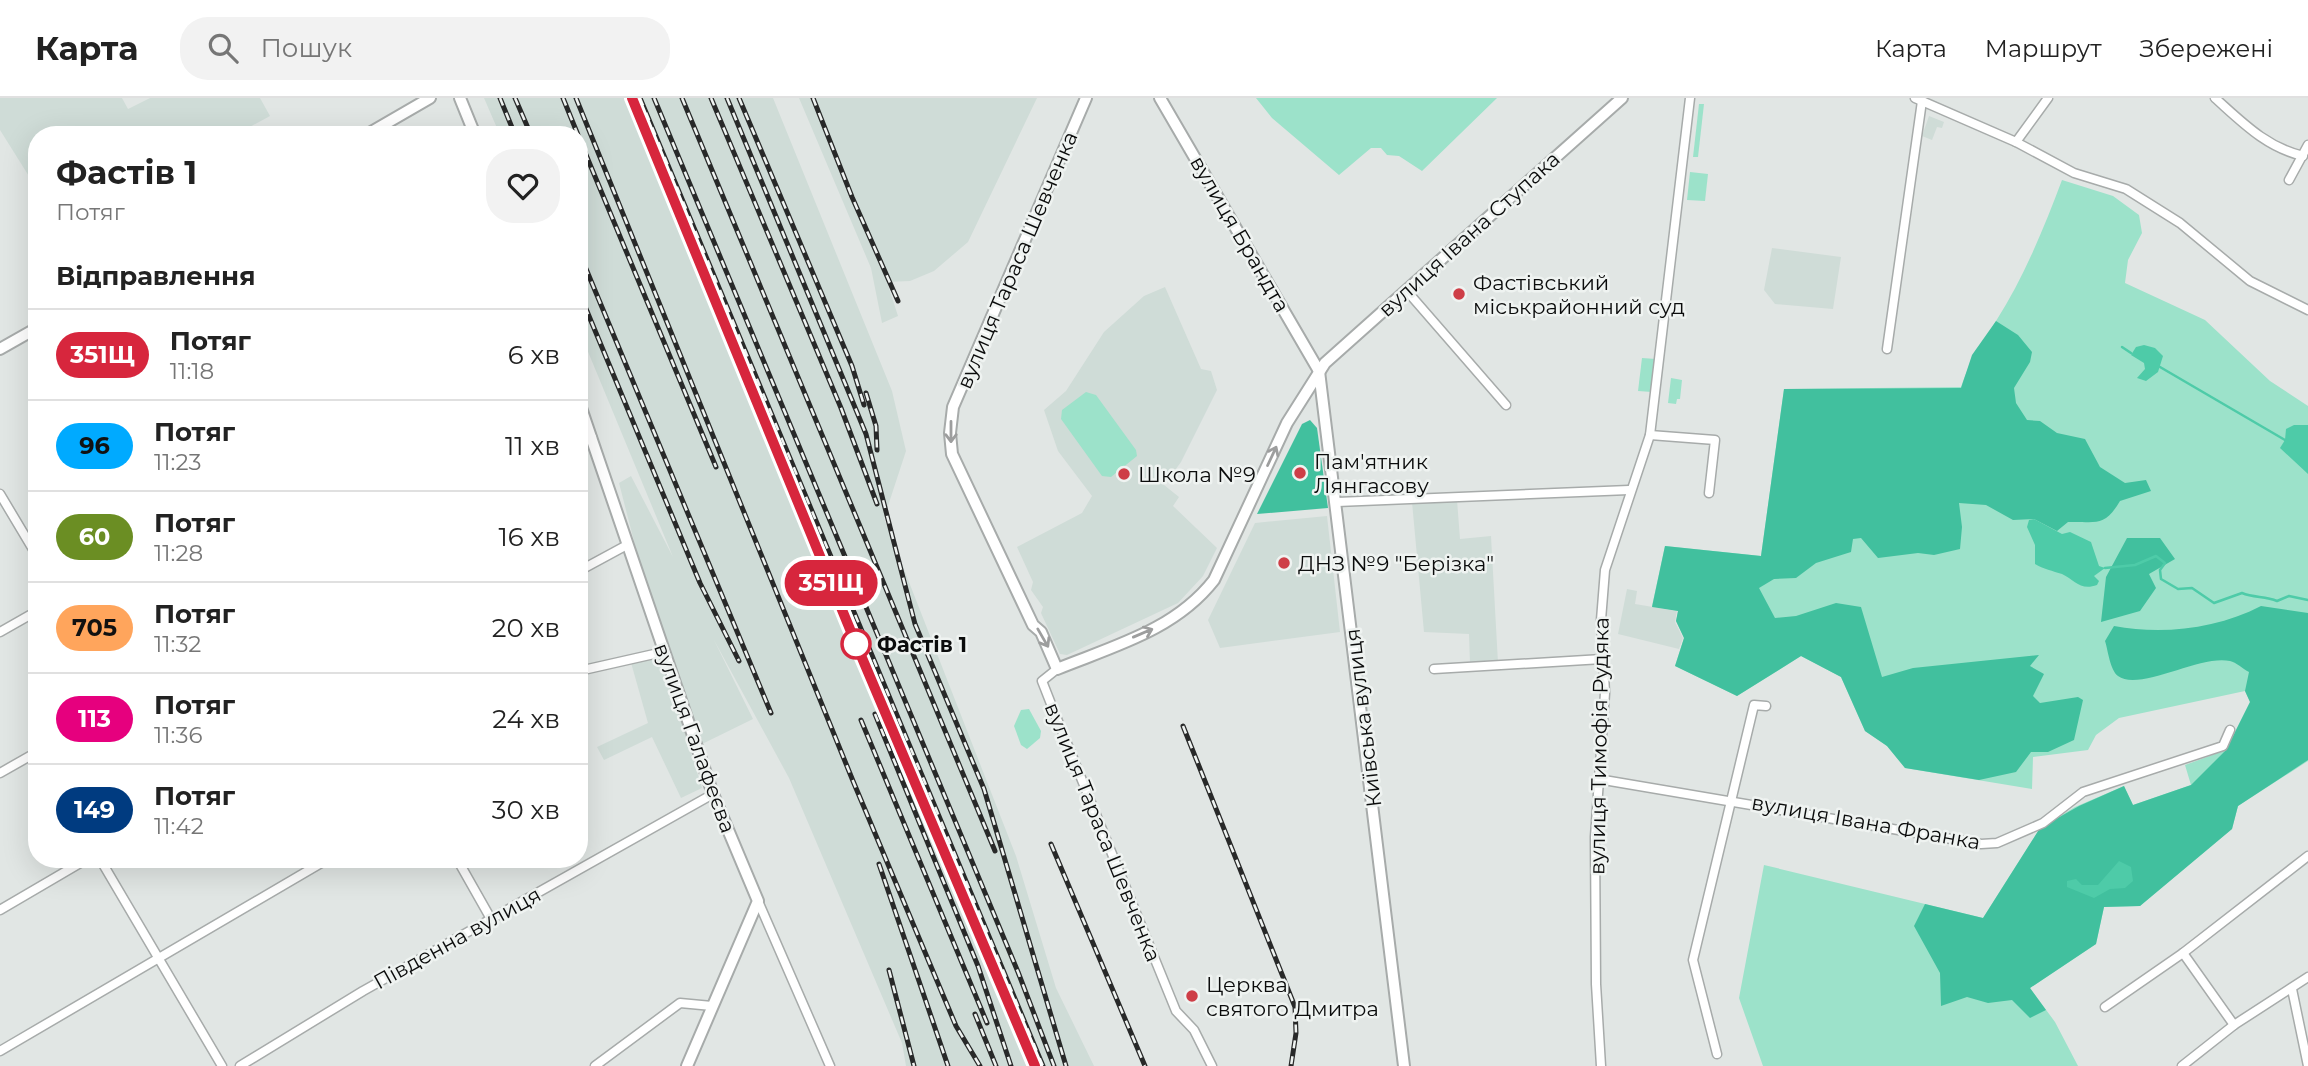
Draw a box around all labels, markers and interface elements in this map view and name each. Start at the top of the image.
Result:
search box [180,17,670,80]
text: Карта [35,28,138,68]
icon: search [204,29,242,67]
text: Пошук [260,32,352,64]
text: Карта [1875,34,1947,63]
text: Маршрут [1985,34,2102,63]
text: Збережені [2140,34,2273,63]
street label: вулиця Тараса Шевченка [951,128,1083,392]
street label: вулиця Івана Ступака [1373,146,1565,322]
button: heart [486,149,560,223]
street label: вулиця Брандта [1185,151,1295,317]
text: Фастів 1 [56,152,197,192]
text: Потяг [56,198,125,226]
text: Відправлення [56,260,255,292]
place label: Фастівський міськрайонний суд [1473,270,1685,319]
marker: Фастівський міськрайонний суд [1451,286,1467,302]
text: Потяг [170,325,251,357]
text: 6 хв [508,339,560,371]
text: 351Щ [70,340,135,369]
text: 11:18 [170,357,214,385]
text: Потяг [154,416,235,448]
one-way arrow [944,421,958,444]
text: 11 хв [505,430,560,462]
text: 96 [79,431,110,460]
one-way arrow [1266,446,1279,467]
text: 11:23 [154,448,202,476]
place label: Пам'ятник Лянгасову [1314,449,1429,498]
place label: Школа №9 [1138,462,1256,487]
marker: Пам'ятник Лянгасову [1292,465,1308,481]
marker: Школа №9 [1116,466,1132,482]
text: Потяг [154,507,235,539]
text: 16 хв [498,521,560,553]
text: 60 [79,522,110,551]
text: 11:28 [154,539,203,567]
place label: ДНЗ №9 "Берізка" [1298,551,1494,576]
marker: ДНЗ №9 "Берізка" [1276,555,1292,571]
line badge: 351Щ [782,560,880,606]
text: 351Щ [799,568,863,597]
text: Потяг [154,598,235,630]
text: 20 хв [492,612,560,644]
text: 705 [72,613,117,642]
street label: вулиця Тимофія Рудяка [1584,617,1614,875]
one-way arrow [1132,626,1153,639]
street label: Київська вулиця [1340,627,1386,809]
one-way arrow [1036,628,1050,648]
marker: Фастів 1 [841,629,871,659]
text: 11:32 [154,630,201,658]
place label: Фастів 1 [877,632,967,657]
street label: вулиця Галафеєва [649,640,741,836]
text: Потяг [154,689,235,721]
street label: вулиця Тараса Шевченка [1040,699,1166,965]
text: 24 хв [492,703,560,735]
text: 113 [78,704,111,733]
text: 11:36 [154,721,202,749]
text: Потяг [154,780,235,812]
street label: вулиця Івана Франка [1750,790,1982,854]
text: 30 хв [492,794,560,826]
text: 149 [74,795,115,824]
text: 11:42 [154,812,204,840]
street label: Південна вулиця [369,882,545,994]
place label: Церква святого Дмитра [1206,972,1379,1021]
marker: Церква святого Дмитра [1184,988,1200,1004]

